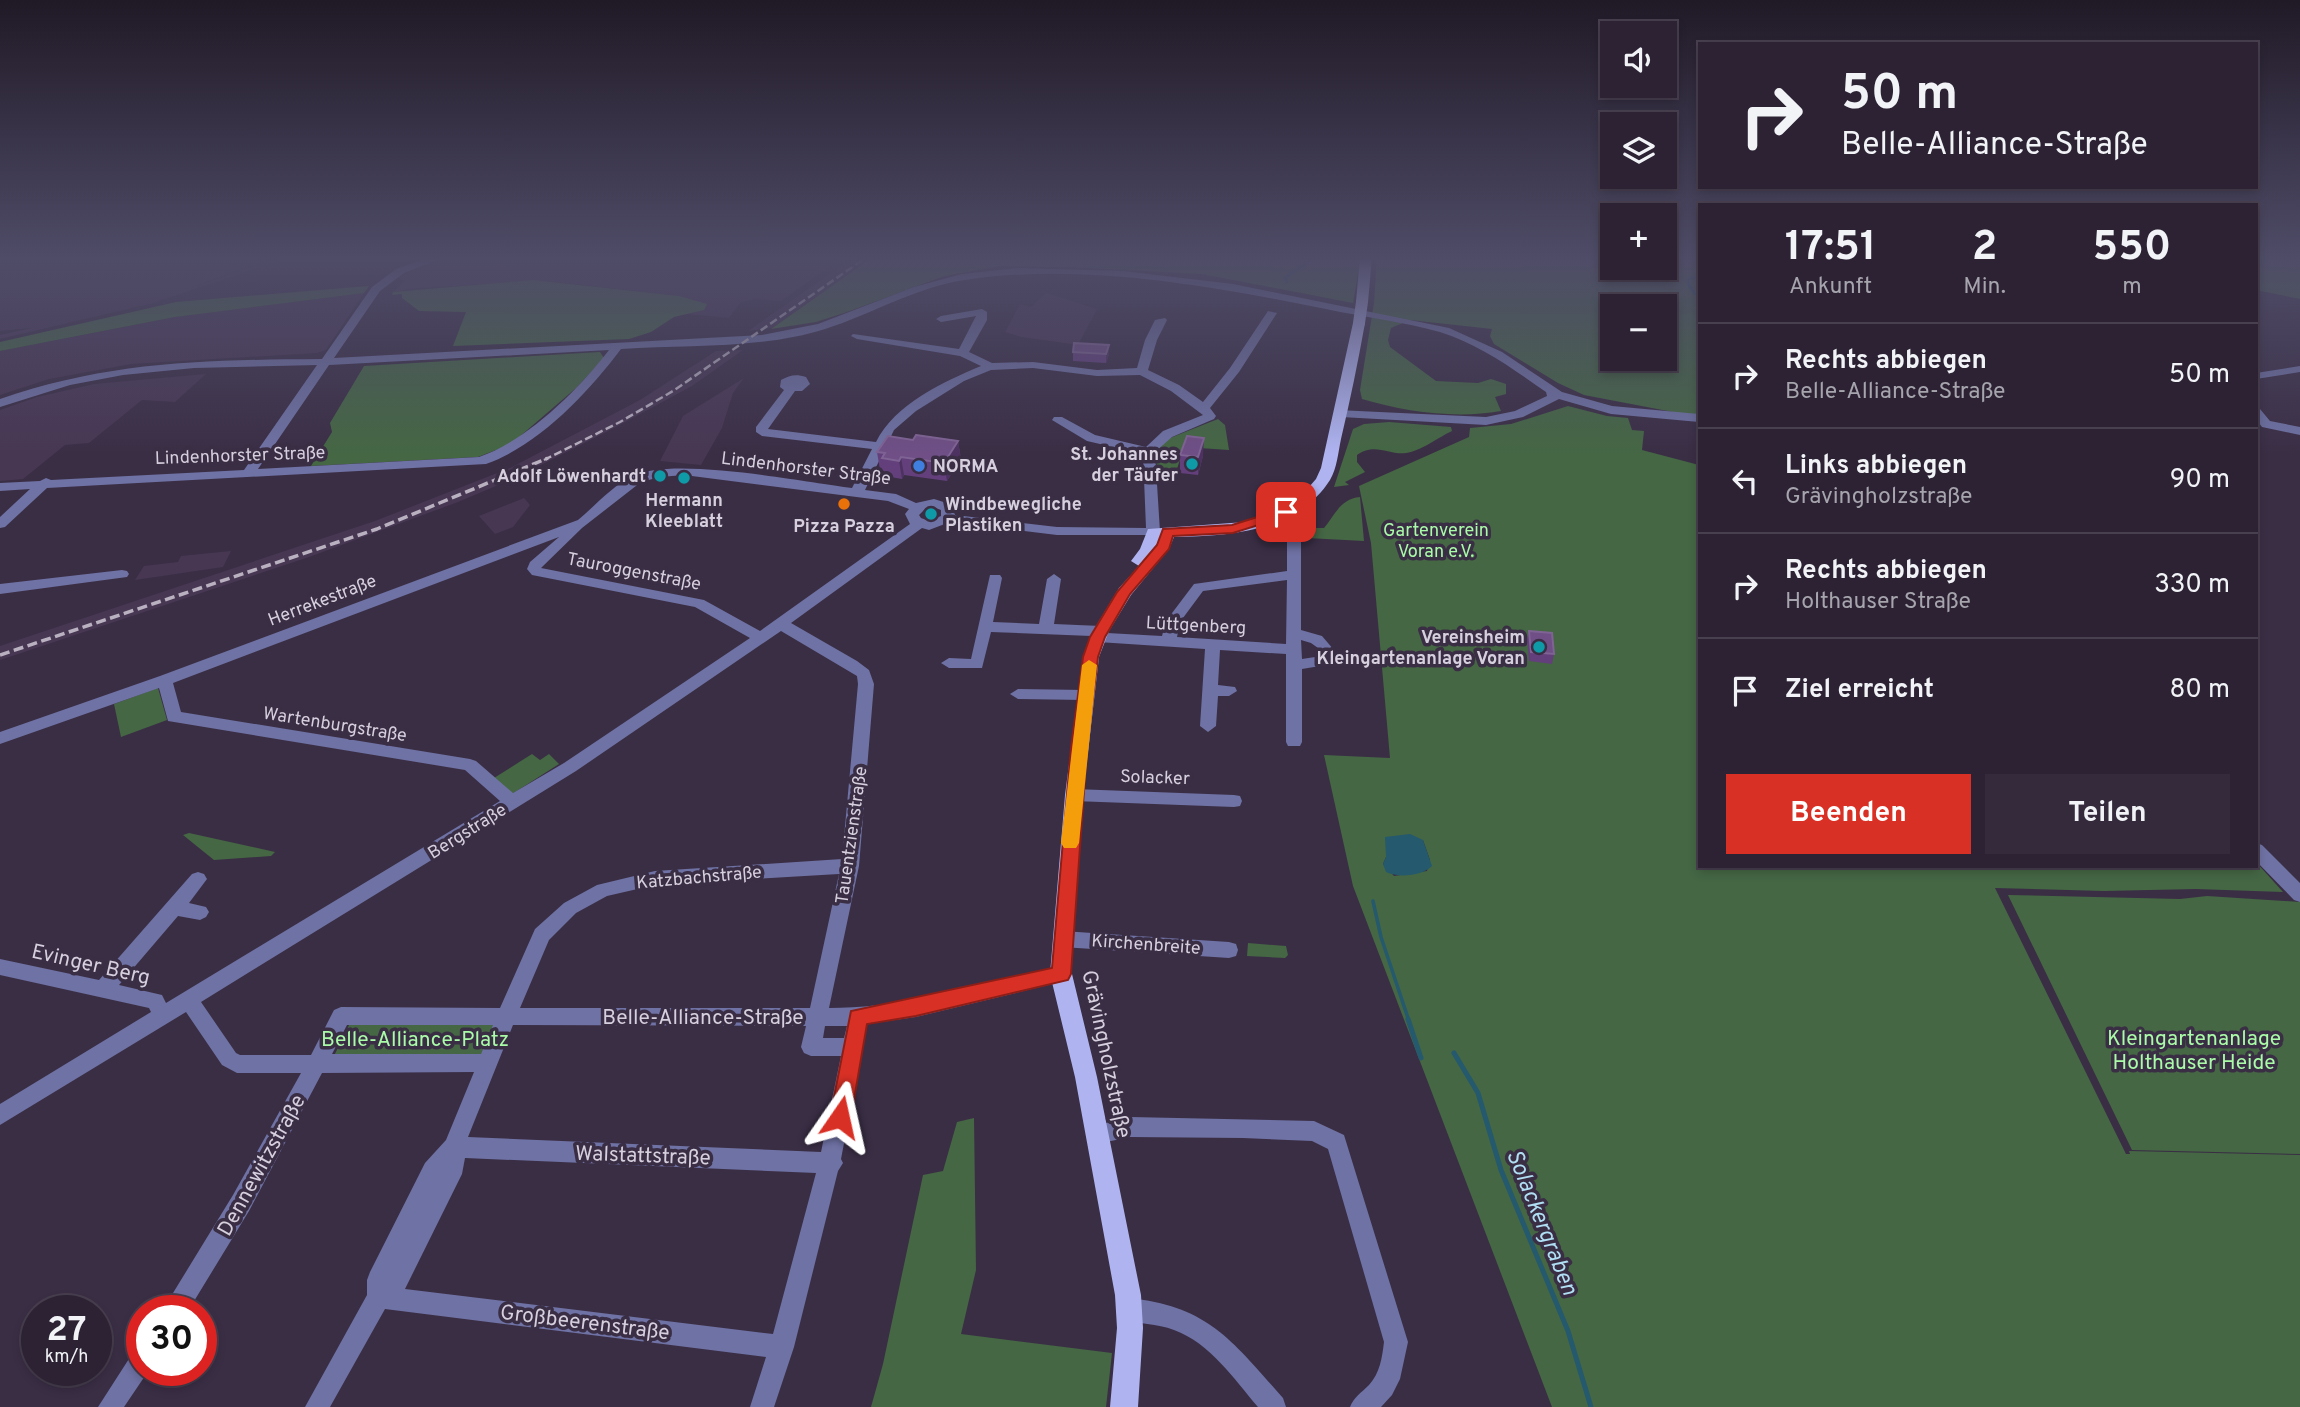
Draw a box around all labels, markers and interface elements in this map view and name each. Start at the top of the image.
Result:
map controls [1600,21,1677,371]
button: sound [1600,21,1677,98]
text: 50 m [1841,65,1958,127]
icon: right [1726,70,1817,161]
button: layers [1600,112,1677,189]
text: Belle-Alliance-Straße [1841,126,2148,166]
button: + [1600,203,1677,280]
text: 17:51 [1785,222,1877,275]
text: 2 [1972,222,1997,275]
text: 550 [2093,222,2171,275]
text: Ankunft [1789,273,1872,302]
text: Min. [1963,273,2006,302]
text: m [2122,273,2142,302]
button: − [1600,294,1677,371]
text: Rechts abbiegen [1785,345,1987,378]
icon: right [1726,357,1764,395]
text: 50 m [2169,359,2230,392]
text: Belle-Alliance-Straße [1785,378,2006,407]
street label: Lindenhorster Straße [154,442,326,471]
place label: St. Johannes der Täufer [1070,444,1178,488]
street label: Lindenhorster Straße [720,448,892,491]
text: Links abbiegen [1785,450,1967,483]
place label: NORMA [933,456,999,479]
marker: St. Johannes der Täufer [1184,456,1200,472]
marker: NORMA [911,458,927,474]
icon: left [1726,462,1764,500]
text: 90 m [2170,464,2230,497]
place label: Adolf Löwenhardt [497,466,646,489]
marker: Adolf Löwenhardt [652,468,668,484]
marker: Hermann Kleeblatt [676,470,692,486]
pin [1256,482,1316,542]
text: Grävingholzstraße [1785,483,1972,512]
place label: Hermann Kleeblatt [645,490,723,534]
icon: arrive [1267,493,1305,531]
place label: Windbewegliche Plastiken [945,494,1082,538]
marker: Pizza Pazza [836,496,852,512]
marker: Windbewegliche Plastiken [923,506,939,522]
place label: Pizza Pazza [793,516,895,539]
park label: Gartenverein Voran e.V. [1383,520,1489,564]
street label: Tauroggenstraße [565,548,703,597]
text: Rechts abbiegen [1785,555,1987,588]
icon: right [1726,567,1764,605]
text: 330 m [2154,569,2230,602]
street label: Herrekestraße [265,570,380,633]
text: Holthauser Straße [1785,588,1971,617]
street label: Lüttgenberg [1145,612,1247,641]
place label: Vereinsheim Kleingartenanlage Voran [1316,627,1525,671]
marker: Vereinsheim Kleingartenanlage Voran [1531,639,1547,655]
icon: arrive [1726,672,1764,710]
text: Ziel erreicht [1785,674,1934,707]
text: 80 m [2170,674,2230,707]
street label: Wartenburgstraße [261,703,408,748]
street label: Tauentzienstraße [831,765,874,906]
street label: Solacker [1120,766,1190,791]
button: Beenden [1726,774,1971,854]
button: Teilen [1985,774,2230,854]
street label: Bergstraße [424,799,511,866]
street label: Katzbachstraße [635,862,763,895]
street label: Kirchenbreite [1090,930,1201,961]
street label: Evinger Berg [29,939,153,992]
street label: Grävingholzstraße [1075,968,1137,1141]
street label: Belle-Alliance-Straße [602,1005,804,1032]
park label: Kleingartenanlage Holthauser Heide [2107,1026,2281,1077]
park label: Belle-Alliance-Platz [321,1027,509,1054]
position arrow [803,1080,877,1154]
street label: Dennewitzstraße [212,1090,312,1241]
street label: Walstattstraße [575,1141,711,1172]
water label: Solackergraben [1498,1146,1583,1301]
speed limit sign: 30 [126,1295,217,1386]
street label: Großbeerenstraße [499,1300,671,1347]
text: 27 [47,1309,86,1353]
text: km/h [45,1346,88,1369]

